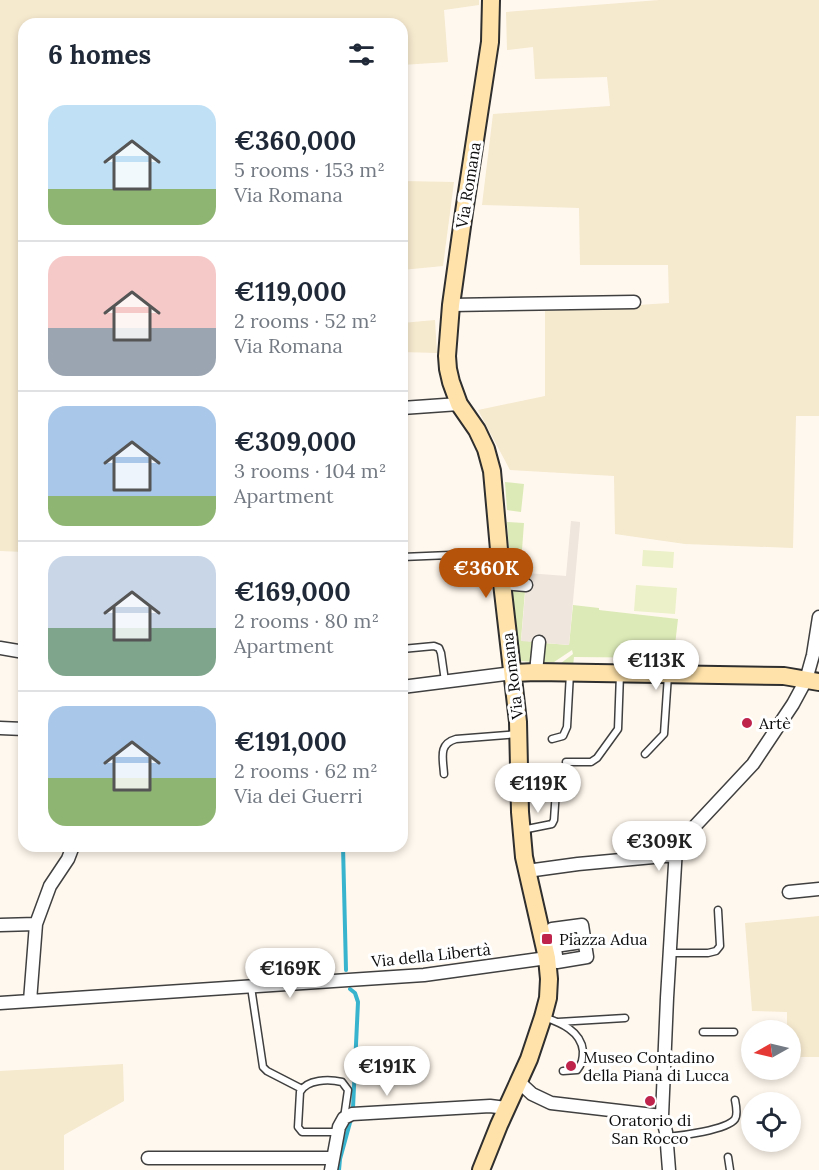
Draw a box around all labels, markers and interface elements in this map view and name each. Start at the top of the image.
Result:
text: 6 homes [48,38,151,71]
icon: filters [345,38,378,71]
text: €360,000 [234,124,356,157]
icon: home [96,129,168,201]
street label: Via Romana [451,140,485,231]
text: 5 rooms · 153 m² [234,157,385,182]
text: Via Romana [234,182,343,207]
text: €119,000 [234,275,346,308]
icon: home [96,280,168,352]
text: 2 rooms · 52 m² [234,308,377,333]
text: Via Romana [234,333,343,358]
text: €309,000 [234,425,356,458]
icon: home [96,430,168,502]
text: 3 rooms · 104 m² [234,458,386,483]
text: Apartment [234,483,334,508]
pin: €360K [444,548,528,599]
text: €360K [453,555,519,580]
text: €169,000 [234,575,351,608]
icon: home [96,580,168,652]
text: 2 rooms · 80 m² [234,608,379,633]
street label: Via Romana [497,632,527,721]
text: Apartment [234,633,334,658]
pin: €113K [614,640,698,691]
text: €113K [627,647,685,672]
place label: Artè [758,713,791,733]
marker: Artè [740,716,754,730]
text: €191,000 [234,725,347,758]
icon: home [96,730,168,802]
text: 2 rooms · 62 m² [234,758,378,783]
pin: €119K [496,763,580,814]
text: €119K [509,770,567,795]
text: Via dei Guerri [234,783,363,808]
pin: €309K [617,821,701,872]
text: €309K [626,828,692,853]
place label: Piazza Adua [559,929,648,949]
marker: Piazza Adua [540,932,554,946]
street label: Via della Libertà [369,939,492,971]
pin: €169K [248,948,332,999]
text: €169K [259,955,321,980]
north arrow [741,1020,801,1080]
map controls [741,1020,801,1152]
pin: €191K [345,1046,429,1097]
place label: Museo Contadino della Piana di Lucca [583,1047,729,1085]
text: €191K [358,1053,416,1078]
marker: Museo Contadino della Piana di Lucca [564,1059,578,1073]
button: locate [741,1092,801,1152]
marker: Oratorio di San Rocco [643,1094,657,1108]
place label: Oratorio di San Rocco [609,1110,691,1148]

